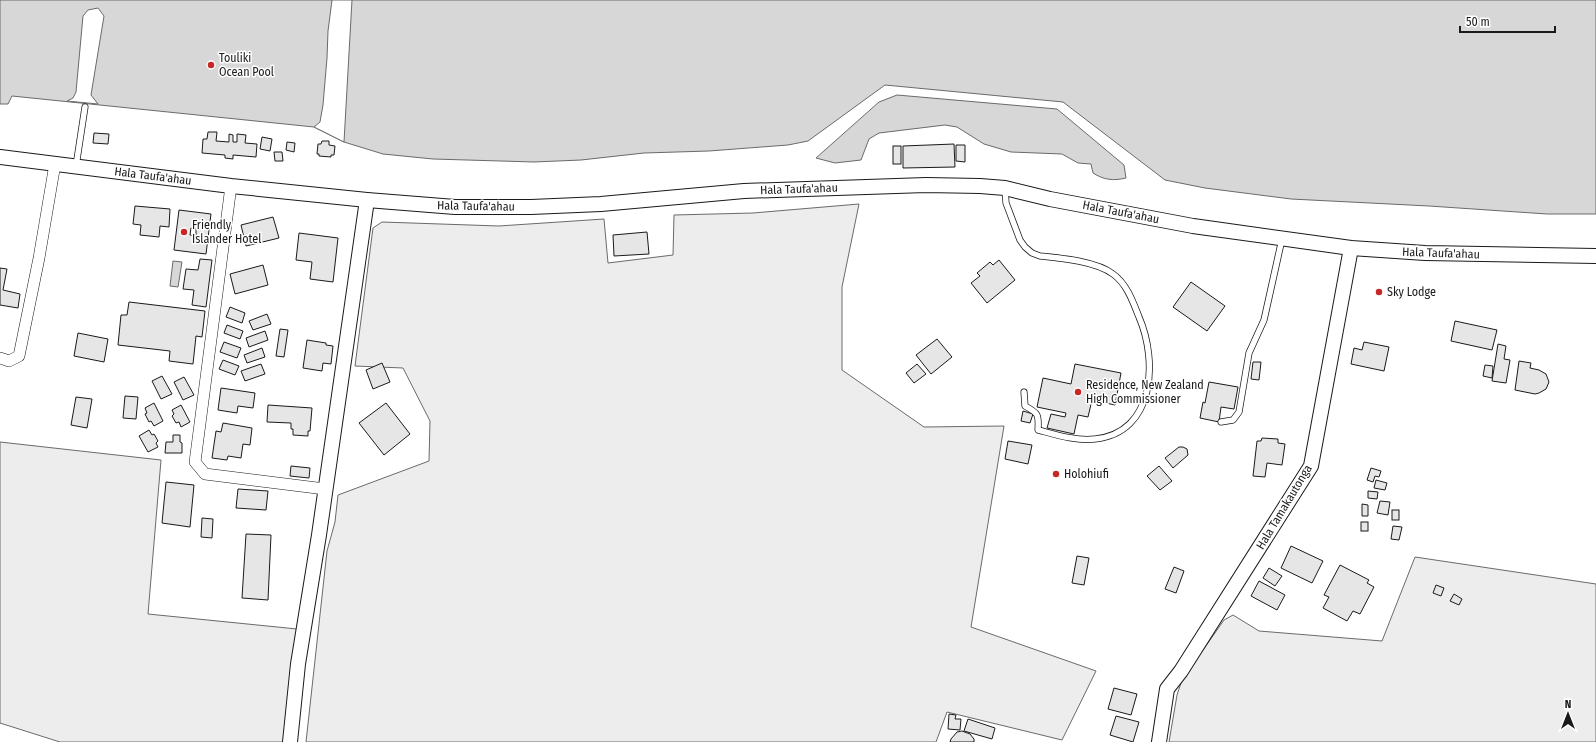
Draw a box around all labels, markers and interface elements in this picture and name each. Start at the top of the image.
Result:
scale bar [1460,8,1555,34]
text: 50 m [1466,15,1490,29]
place label: Touliki Ocean Pool [219,51,274,79]
marker: Touliki Ocean Pool [206,60,216,70]
street label: Hala Taufa'ahau [114,164,192,188]
street label: Hala Taufa'ahau [760,181,838,197]
street label: Hala Taufa'ahau [437,198,515,214]
street label: Hala Taufa'ahau [1082,198,1160,226]
place label: Friendly Islander Hotel [192,218,261,246]
marker: Friendly Islander Hotel [179,227,189,237]
street label: Hala Taufa'ahau [1402,245,1480,261]
place label: Sky Lodge [1387,285,1436,299]
marker: Sky Lodge [1374,287,1384,297]
place label: Residence, New Zealand High Commissioner [1086,378,1204,406]
marker: Residence, New Zealand High Commissioner [1073,387,1083,397]
street label: Hala Tamakautonga [1253,462,1315,552]
place label: Holohiufi [1064,467,1109,481]
marker: Holohiufi [1051,469,1061,479]
north arrow [1548,694,1588,734]
text: N [1565,698,1571,711]

